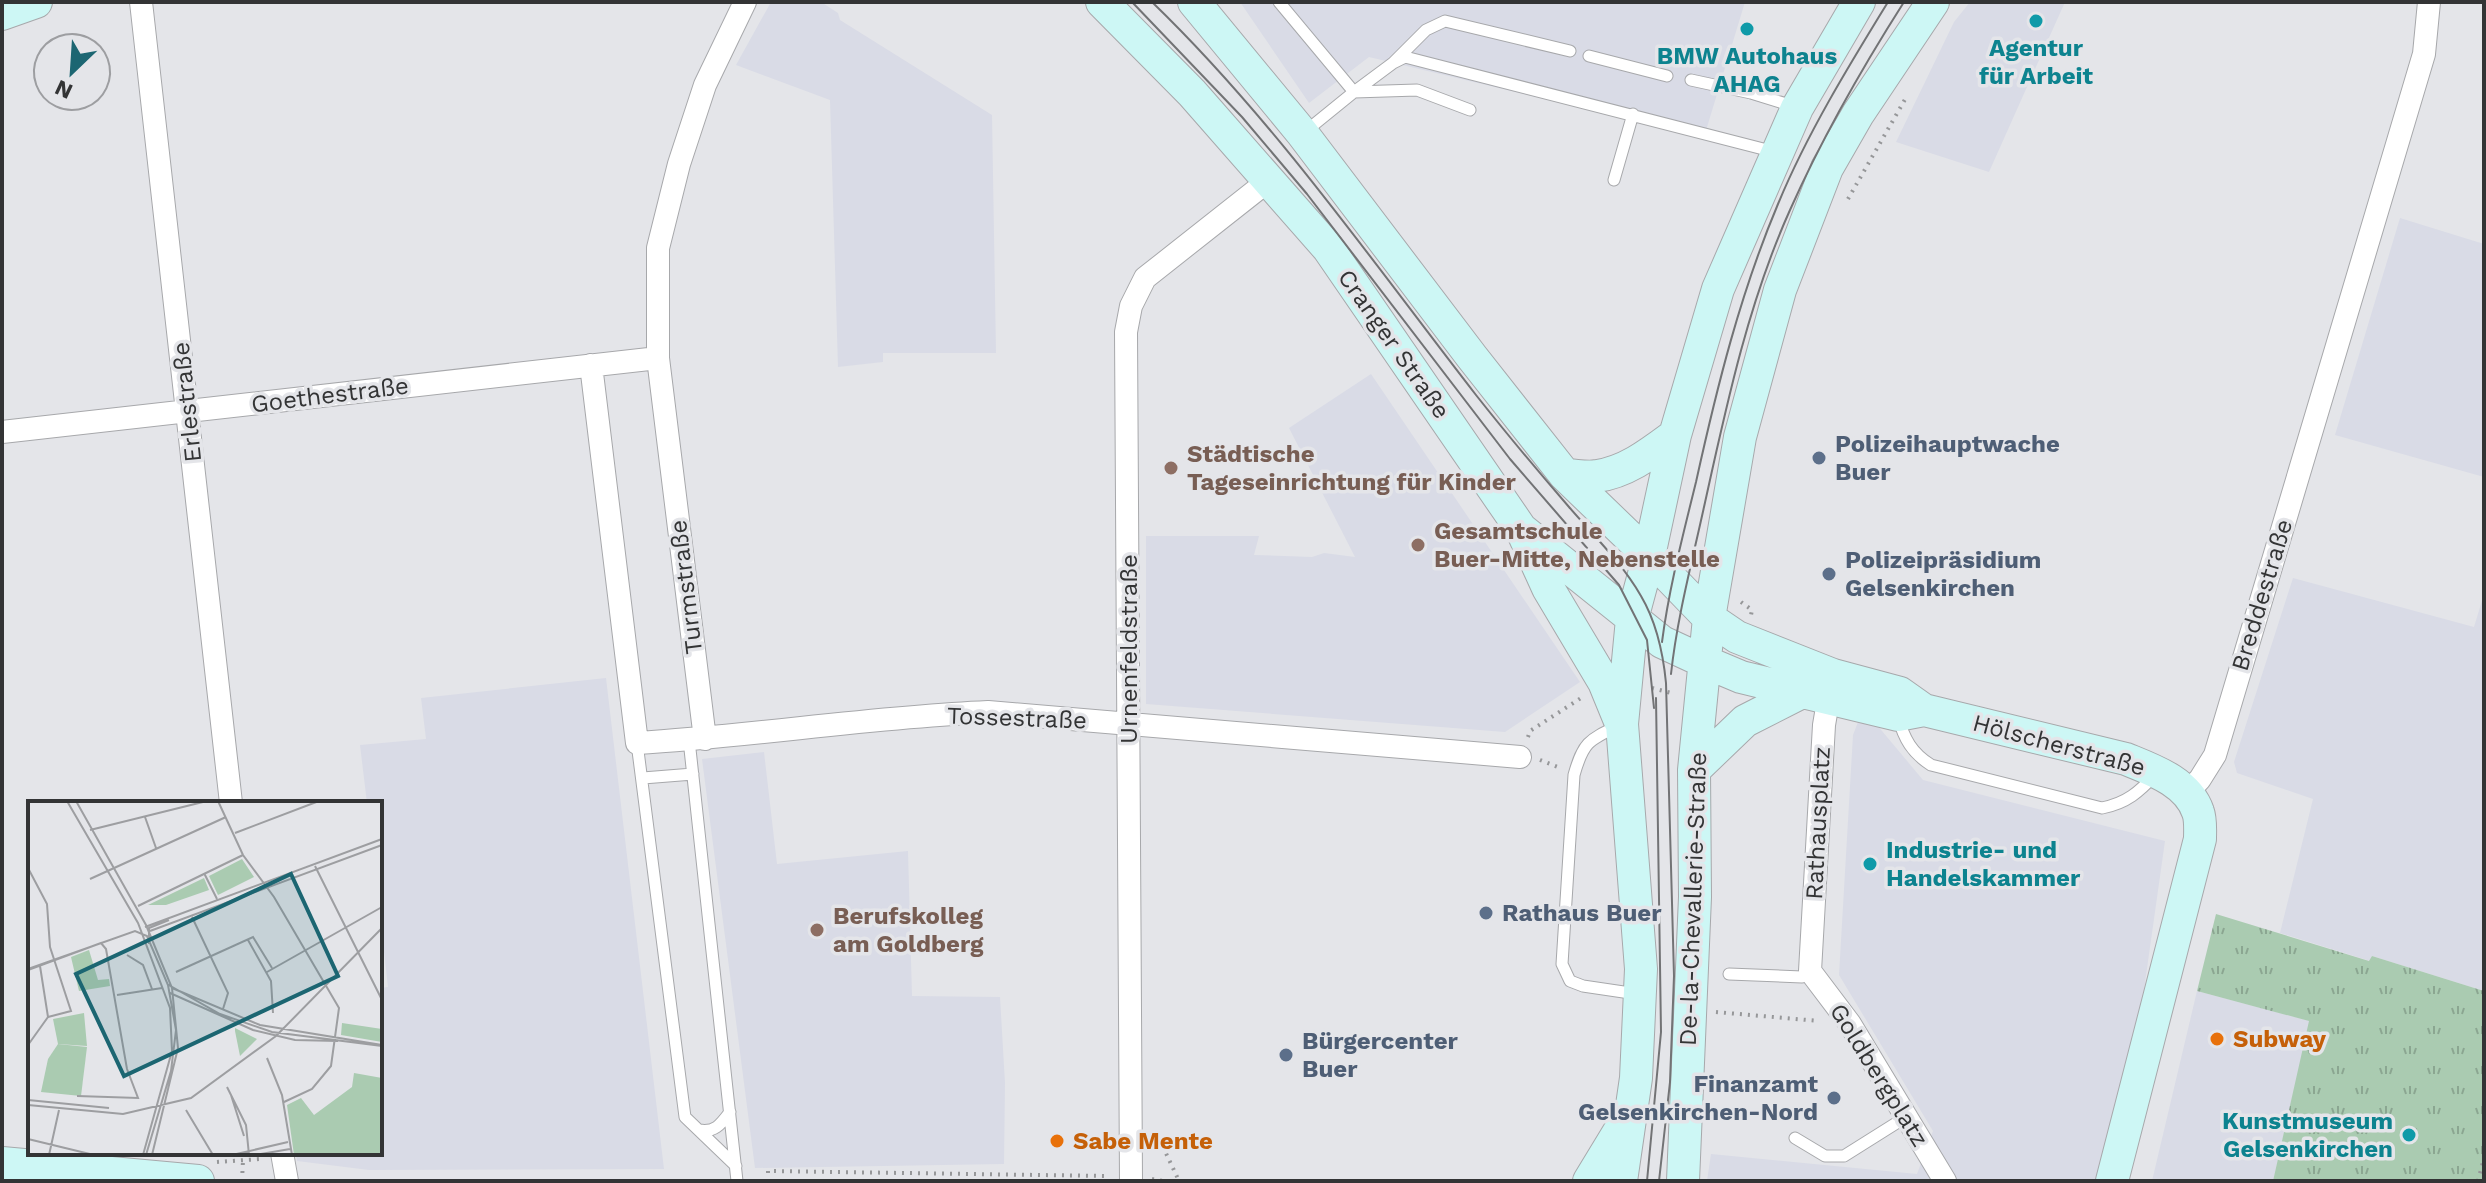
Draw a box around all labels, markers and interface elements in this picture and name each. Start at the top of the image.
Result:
marker: Agentur für Arbeit [2027,12,2045,30]
marker: BMW Autohaus AHAG [1738,20,1756,38]
north arrow [32,32,112,112]
place label: Agentur für Arbeit [1979,34,2094,90]
place label: BMW Autohaus AHAG [1657,42,1837,98]
text: N [51,75,76,104]
street label: Cranger Straße [1332,264,1456,424]
street label: Erlestraße [167,341,207,463]
street label: Goethestraße [250,371,410,419]
place label: Polizeihauptwache Buer [1835,430,2060,486]
place label: Städtische Tageseinrichtung für Kinder [1187,440,1517,496]
marker: Polizeihauptwache Buer [1810,449,1828,467]
marker: Städtische Tageseinrichtung für Kinder [1162,459,1180,477]
street label: Breddestraße [2226,516,2298,674]
place label: Gesamtschule Buer-Mitte, Nebenstelle [1434,517,1720,573]
street label: Turmstraße [664,518,708,656]
marker: Gesamtschule Buer-Mitte, Nebenstelle [1409,536,1427,554]
place label: Polizeipräsidium Gelsenkirchen [1845,546,2041,602]
street label: Urnenfeldstraße [1115,554,1143,744]
marker: Polizeipräsidium Gelsenkirchen [1820,565,1838,583]
street label: Tossestraße [947,702,1087,734]
street label: Hölscherstraße [1970,708,2148,782]
street label: Rathausplatz [1800,746,1836,900]
street label: De-la-Chevallerie-Straße [1674,752,1712,1046]
inset map [28,801,382,1155]
place label: Industrie- und Handelskammer [1886,836,2081,892]
marker: Industrie- und Handelskammer [1861,855,1879,873]
place label: Rathaus Buer [1502,899,1662,927]
place label: Berufskolleg am Goldberg [833,902,984,958]
marker: Rathaus Buer [1477,904,1495,922]
marker: Berufskolleg am Goldberg [808,921,826,939]
street label: Goldbergplatz [1824,998,1934,1152]
place label: Subway [2233,1025,2327,1053]
place label: Bürgercenter Buer [1302,1027,1459,1083]
marker: Subway [2208,1030,2226,1048]
marker: Bürgercenter Buer [1277,1046,1295,1064]
place label: Finanzamt Gelsenkirchen-Nord [1578,1070,1818,1126]
marker: Finanzamt Gelsenkirchen-Nord [1825,1089,1843,1107]
place label: Kunstmuseum Gelsenkirchen [2222,1107,2393,1163]
marker: Kunstmuseum Gelsenkirchen [2400,1126,2418,1144]
place label: Sabe Mente [1073,1127,1213,1155]
marker: Sabe Mente [1048,1132,1066,1150]

